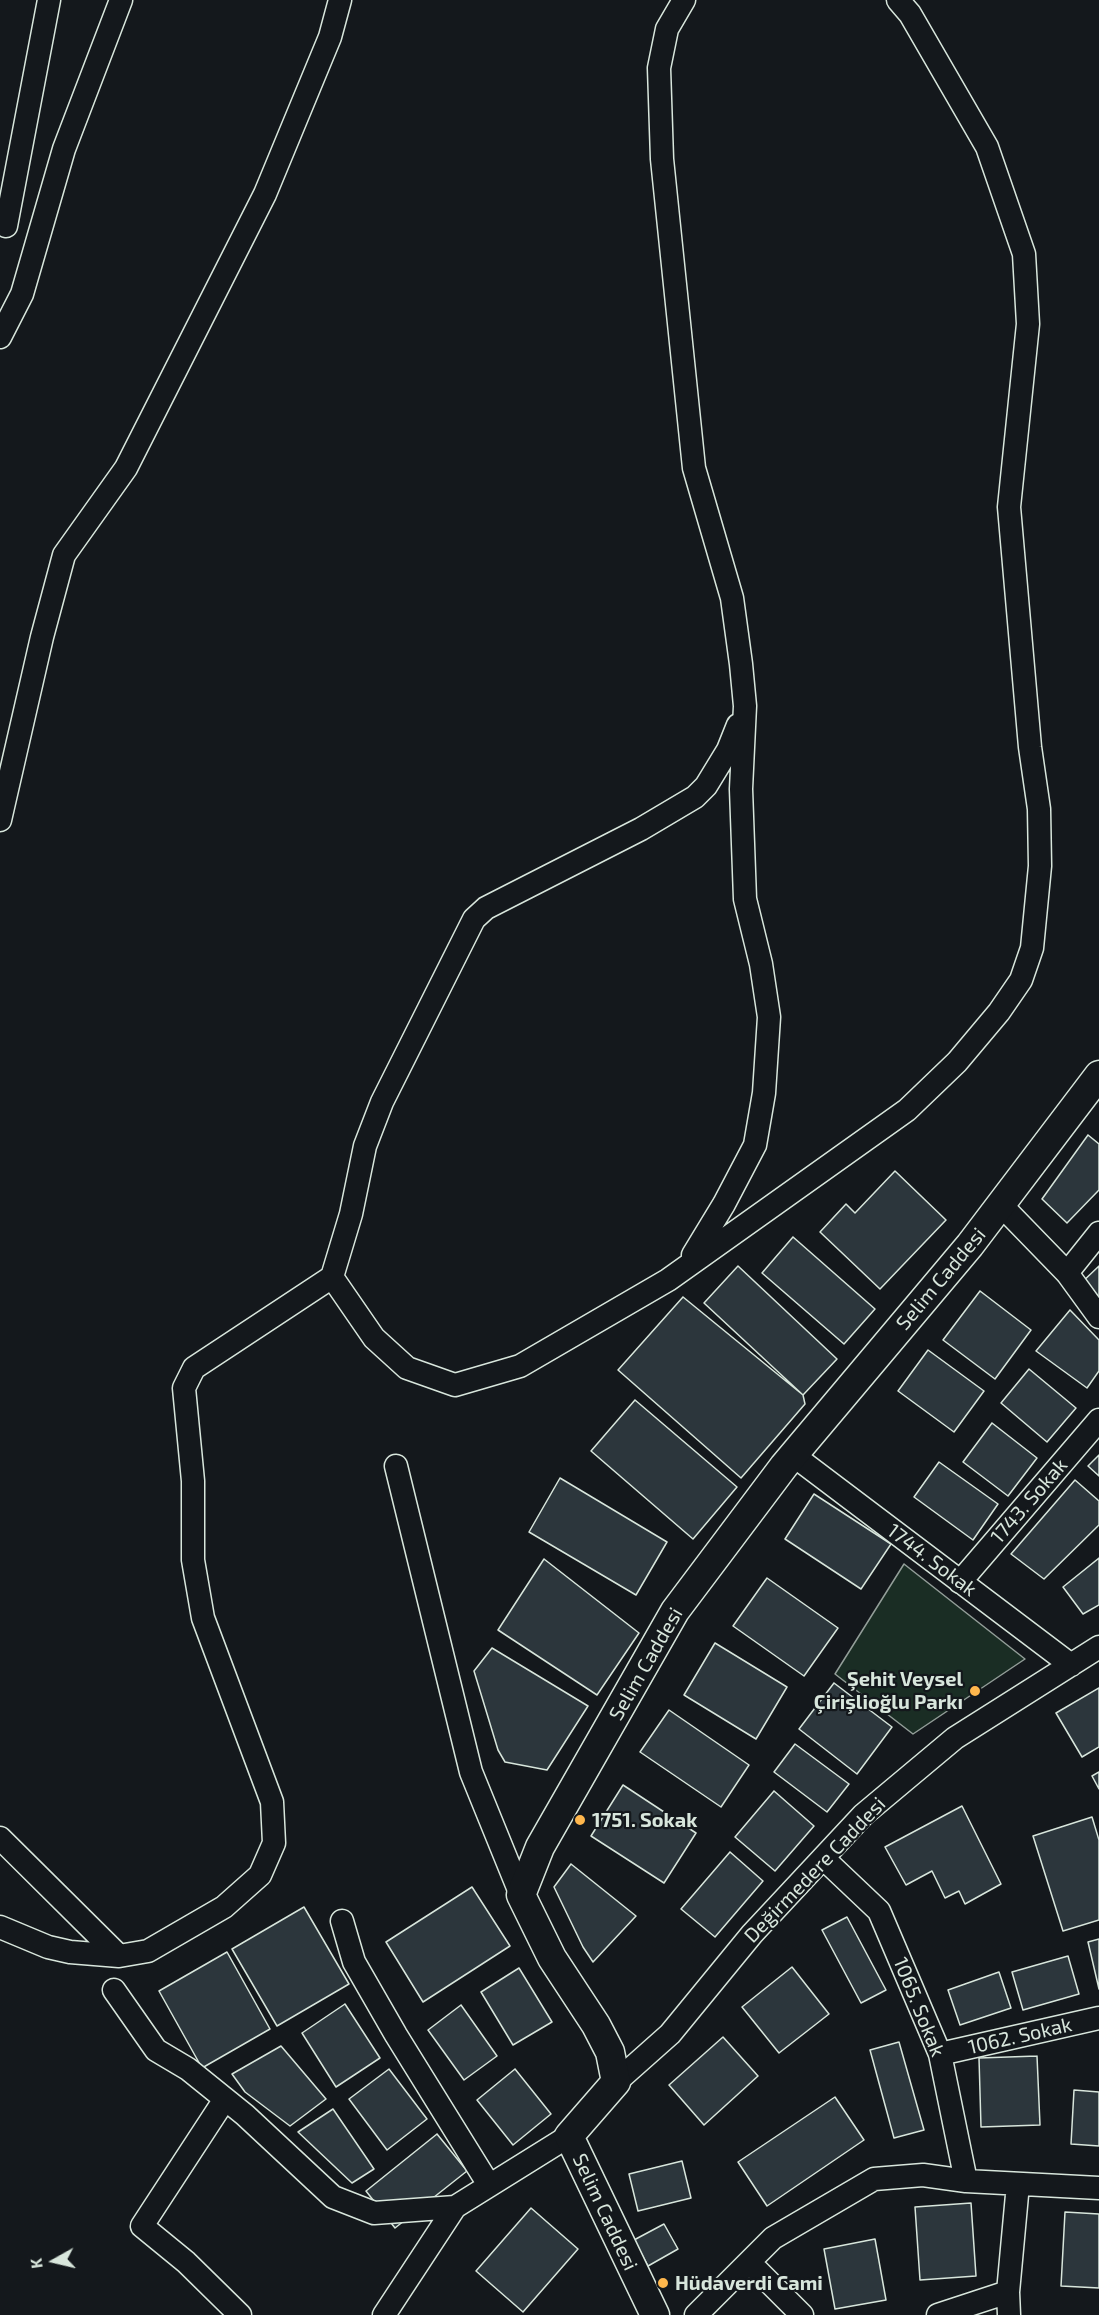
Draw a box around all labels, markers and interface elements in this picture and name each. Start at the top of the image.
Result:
street label: Selim Caddesi [891,1223,991,1335]
street label: 1743. Sokak [986,1454,1072,1548]
street label: 1744. Sokak [883,1519,981,1601]
street label: Selim Caddesi [604,1603,688,1725]
place label: Şehit Veysel Çirişlioğlu Parkı [814,1667,963,1714]
marker: Şehit Veysel Çirişlioğlu Parkı [968,1684,982,1698]
street label: Değirmedere Caddesi [739,1792,891,1948]
place label: 1751. Sokak [592,1808,697,1832]
marker: 1751. Sokak [573,1813,587,1827]
street label: 1065. Sokak [888,1954,950,2060]
street label: 1062. Sokak [966,2012,1074,2060]
street label: Selim Caddesi [567,2150,643,2274]
north arrow [24,2231,84,2291]
text: K [26,2257,46,2270]
place label: Hüdaverdi Cami [675,2271,823,2295]
marker: Hüdaverdi Cami [656,2276,670,2290]

